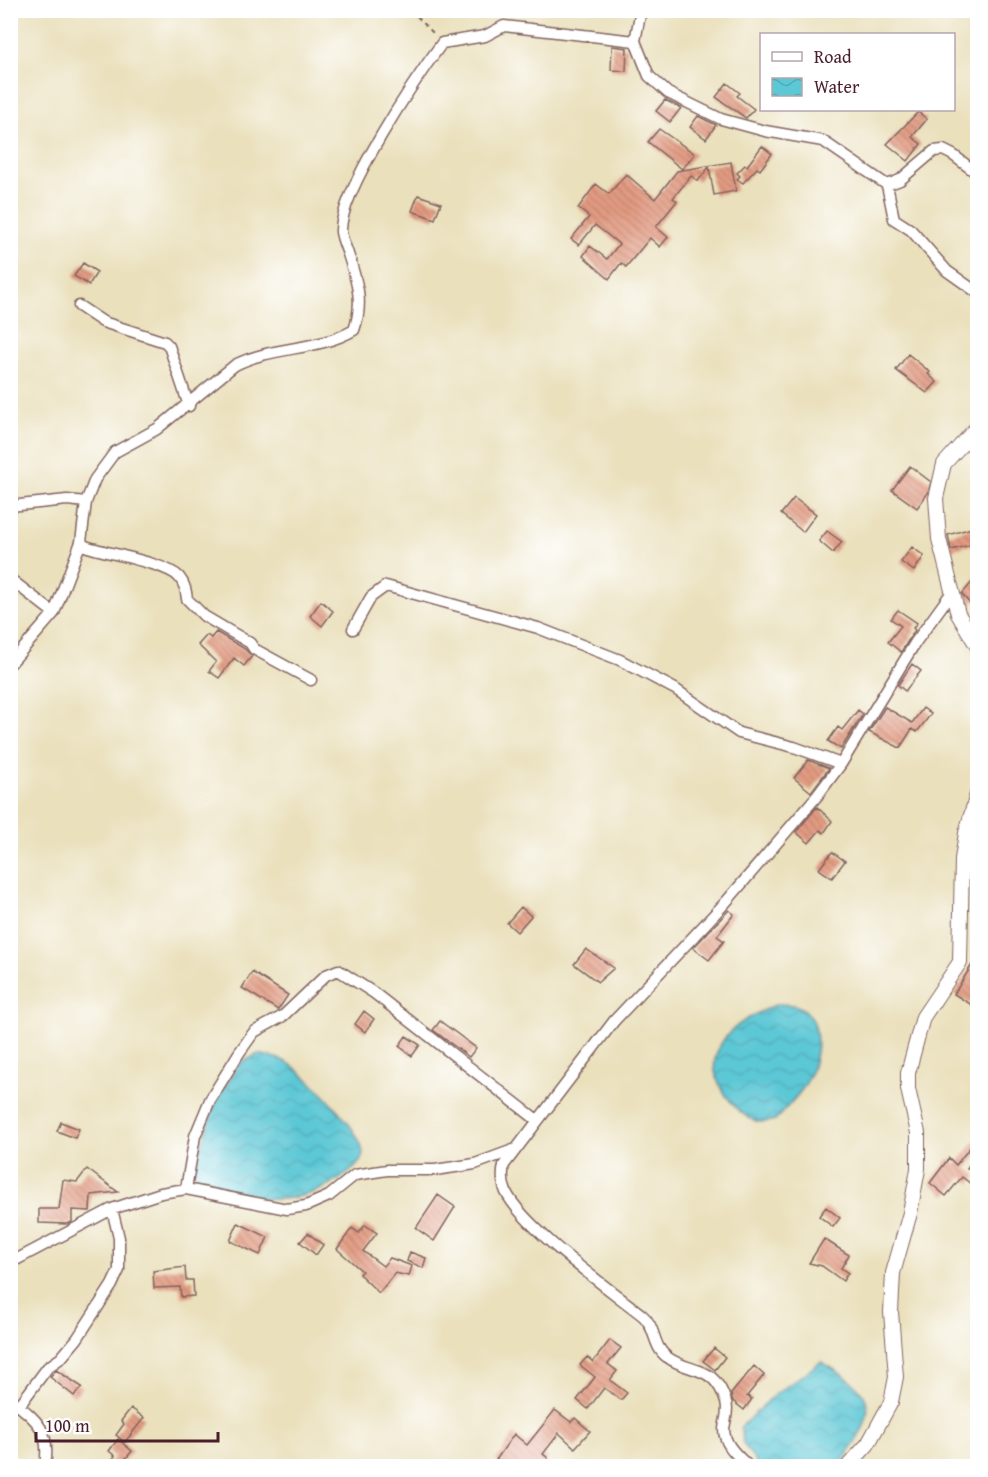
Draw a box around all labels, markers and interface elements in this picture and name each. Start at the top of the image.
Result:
legend [760,33,955,111]
text: Road [814,43,852,70]
text: Water [814,73,860,100]
scale bar [36,1405,218,1443]
text: 100 m [45,1412,90,1439]

